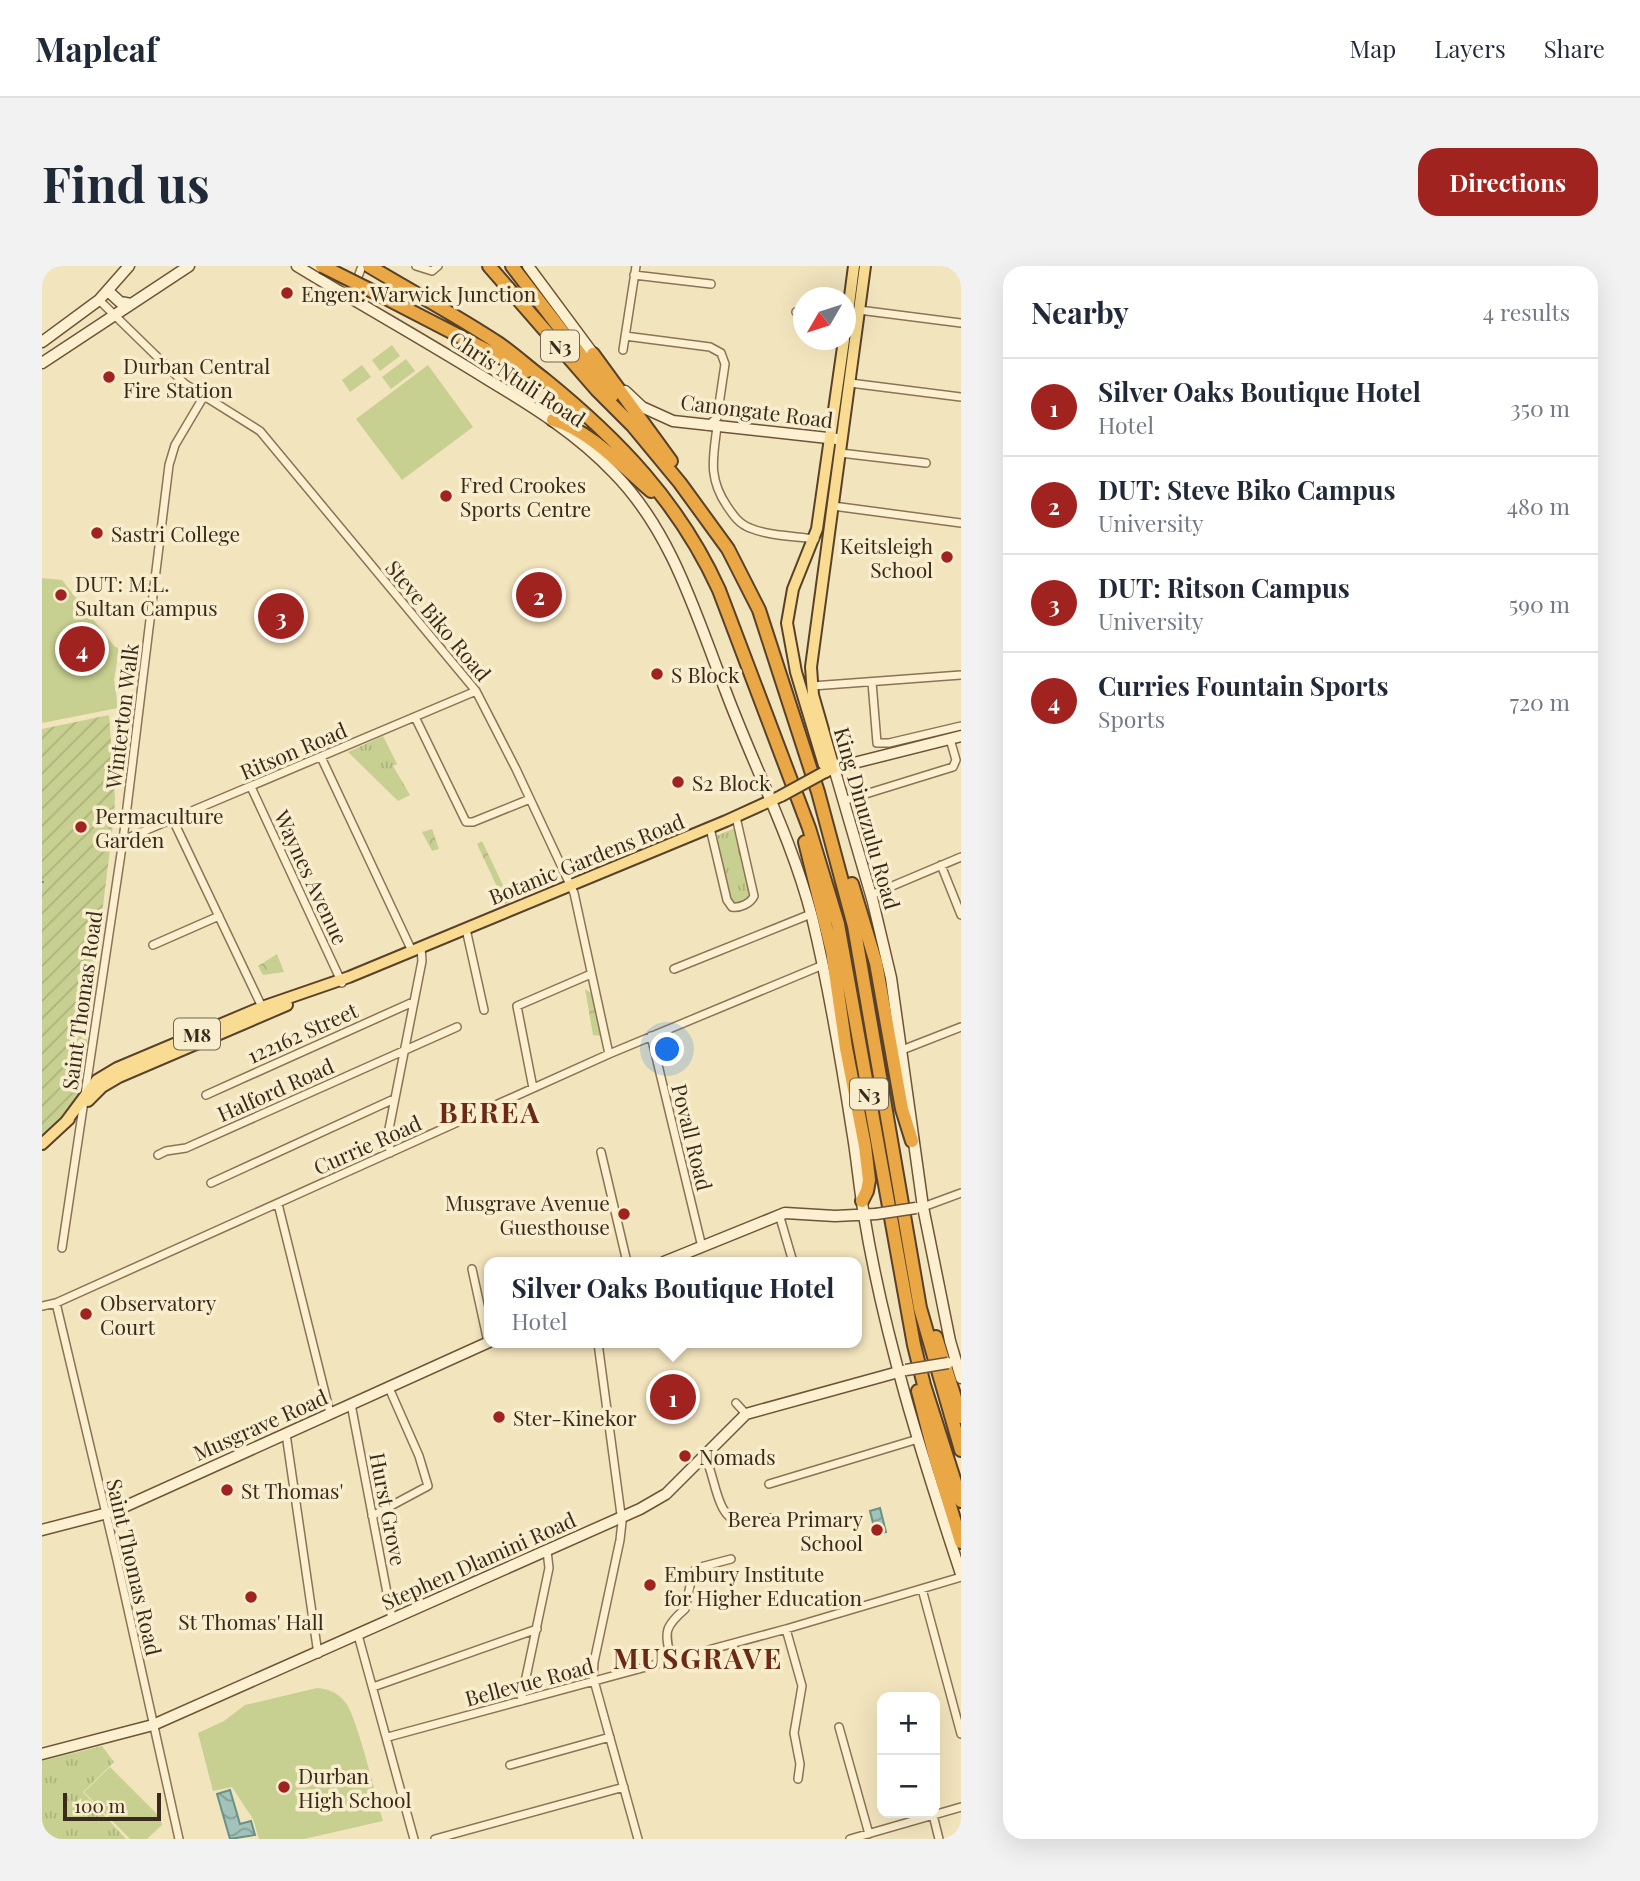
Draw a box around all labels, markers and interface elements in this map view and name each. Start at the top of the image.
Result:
text: Mapleaf [35,26,158,70]
text: Map [1350,32,1396,64]
text: Layers [1434,32,1506,64]
text: Share [1544,32,1605,64]
button: Directions [1418,148,1598,216]
text: Find us [42,150,210,215]
place label: Engen: Warwick Junction [301,279,537,307]
marker: Engen: Warwick Junction [279,285,295,301]
north arrow [793,287,856,350]
text: Nearby [1031,292,1129,332]
text: 4 results [1483,296,1570,327]
street label: Chris Ntuli Road [445,324,591,432]
road number: N3 [541,330,579,362]
place label: Durban Central Fire Station [123,351,270,403]
marker: Durban Central Fire Station [101,369,117,385]
text: Silver Oaks Boutique Hotel [1098,374,1421,409]
street label: Canongate Road [679,387,835,433]
text: 1 [1050,392,1058,423]
text: 350 m [1510,392,1570,423]
text: Hotel [1098,409,1154,440]
place label: Fred Crookes Sports Centre [460,470,591,522]
text: DUT: Steve Biko Campus [1098,472,1396,507]
marker: Fred Crookes Sports Centre [438,488,454,504]
text: 2 [1048,490,1060,521]
text: 480 m [1507,490,1570,521]
text: University [1098,507,1203,538]
place label: Sastri College [111,519,240,547]
marker: Sastri College [89,525,105,541]
place label: Keitsleigh School [840,531,934,583]
marker: Keitsleigh School [939,549,955,565]
street label: Steve Biko Road [380,554,498,686]
place label: DUT: M.L. Sultan Campus [75,569,218,621]
pin: 2 [516,569,562,621]
text: DUT: Ritson Campus [1098,570,1350,605]
marker: DUT: M.L. Sultan Campus [53,587,69,603]
text: 3 [1048,588,1060,619]
text: 590 m [1509,588,1570,619]
pin: 3 [258,590,304,642]
text: University [1098,605,1203,636]
pin: 4 [59,623,105,675]
street label: Winterton Walk [98,641,144,791]
place label: S Block [671,660,740,688]
marker: S Block [649,666,665,682]
text: Curries Fountain Sports [1098,668,1389,703]
text: 4 [1048,686,1060,717]
text: 720 m [1510,686,1570,717]
text: Sports [1098,703,1165,734]
street label: Ritson Road [235,715,351,785]
street label: King Dinuzulu Road [829,724,907,912]
place label: S2 Block [692,768,771,796]
marker: S2 Block [670,774,686,790]
place label: Permaculture Garden [95,801,224,853]
street label: Waynes Avenue [268,804,355,949]
street label: Botanic Gardens Road [484,806,688,910]
marker: Permaculture Garden [73,819,89,835]
street label: Saint Thomas Road [55,909,107,1091]
street label: 122162 Street [242,995,362,1069]
road number: M8 [174,1018,220,1049]
your location [650,1032,684,1066]
street label: Halford Road [212,1051,338,1127]
road number: N3 [850,1079,888,1110]
street label: Povall Road [666,1081,720,1193]
district label: BEREA [439,1093,541,1130]
street label: Currie Road [309,1108,425,1180]
place label: Musgrave Avenue Guesthouse [445,1188,610,1240]
marker: Musgrave Avenue Guesthouse [616,1206,632,1222]
popup [484,1257,862,1348]
text: Silver Oaks Boutique Hotel [512,1270,834,1305]
place label: Observatory Court [100,1288,217,1340]
text: Hotel [512,1305,568,1336]
marker: Observatory Court [78,1306,94,1322]
pin: 1 [650,1371,696,1423]
street label: Musgrave Road [188,1382,332,1466]
place label: Ster-Kinekor [513,1403,637,1431]
marker: Ster-Kinekor [491,1409,507,1425]
place label: Nomads [699,1442,776,1470]
marker: Nomads [677,1448,693,1464]
street label: Hurst Grove [364,1450,414,1568]
street label: Saint Thomas Road [101,1476,169,1658]
place label: St Thomas' [241,1476,343,1504]
marker: St Thomas' [219,1482,235,1498]
street label: Stephen Dlamini Road [376,1504,580,1616]
place label: Berea Primary School [727,1504,863,1556]
marker: Berea Primary School [869,1522,885,1538]
place label: Embury Institute for Higher Education [664,1559,862,1611]
marker: Embury Institute for Higher Education [642,1577,658,1593]
marker: St Thomas' Hall [243,1589,259,1605]
place label: St Thomas' Hall [178,1607,324,1635]
district label: MUSGRAVE [613,1639,783,1676]
street label: Bellevue Road [462,1650,596,1712]
map controls [877,1692,940,1818]
button: + [877,1692,940,1755]
button: − [877,1755,940,1818]
place label: Durban High School [298,1761,411,1813]
marker: Durban High School [276,1779,292,1795]
scale bar [63,1790,161,1822]
text: 100 m [74,1792,125,1818]

